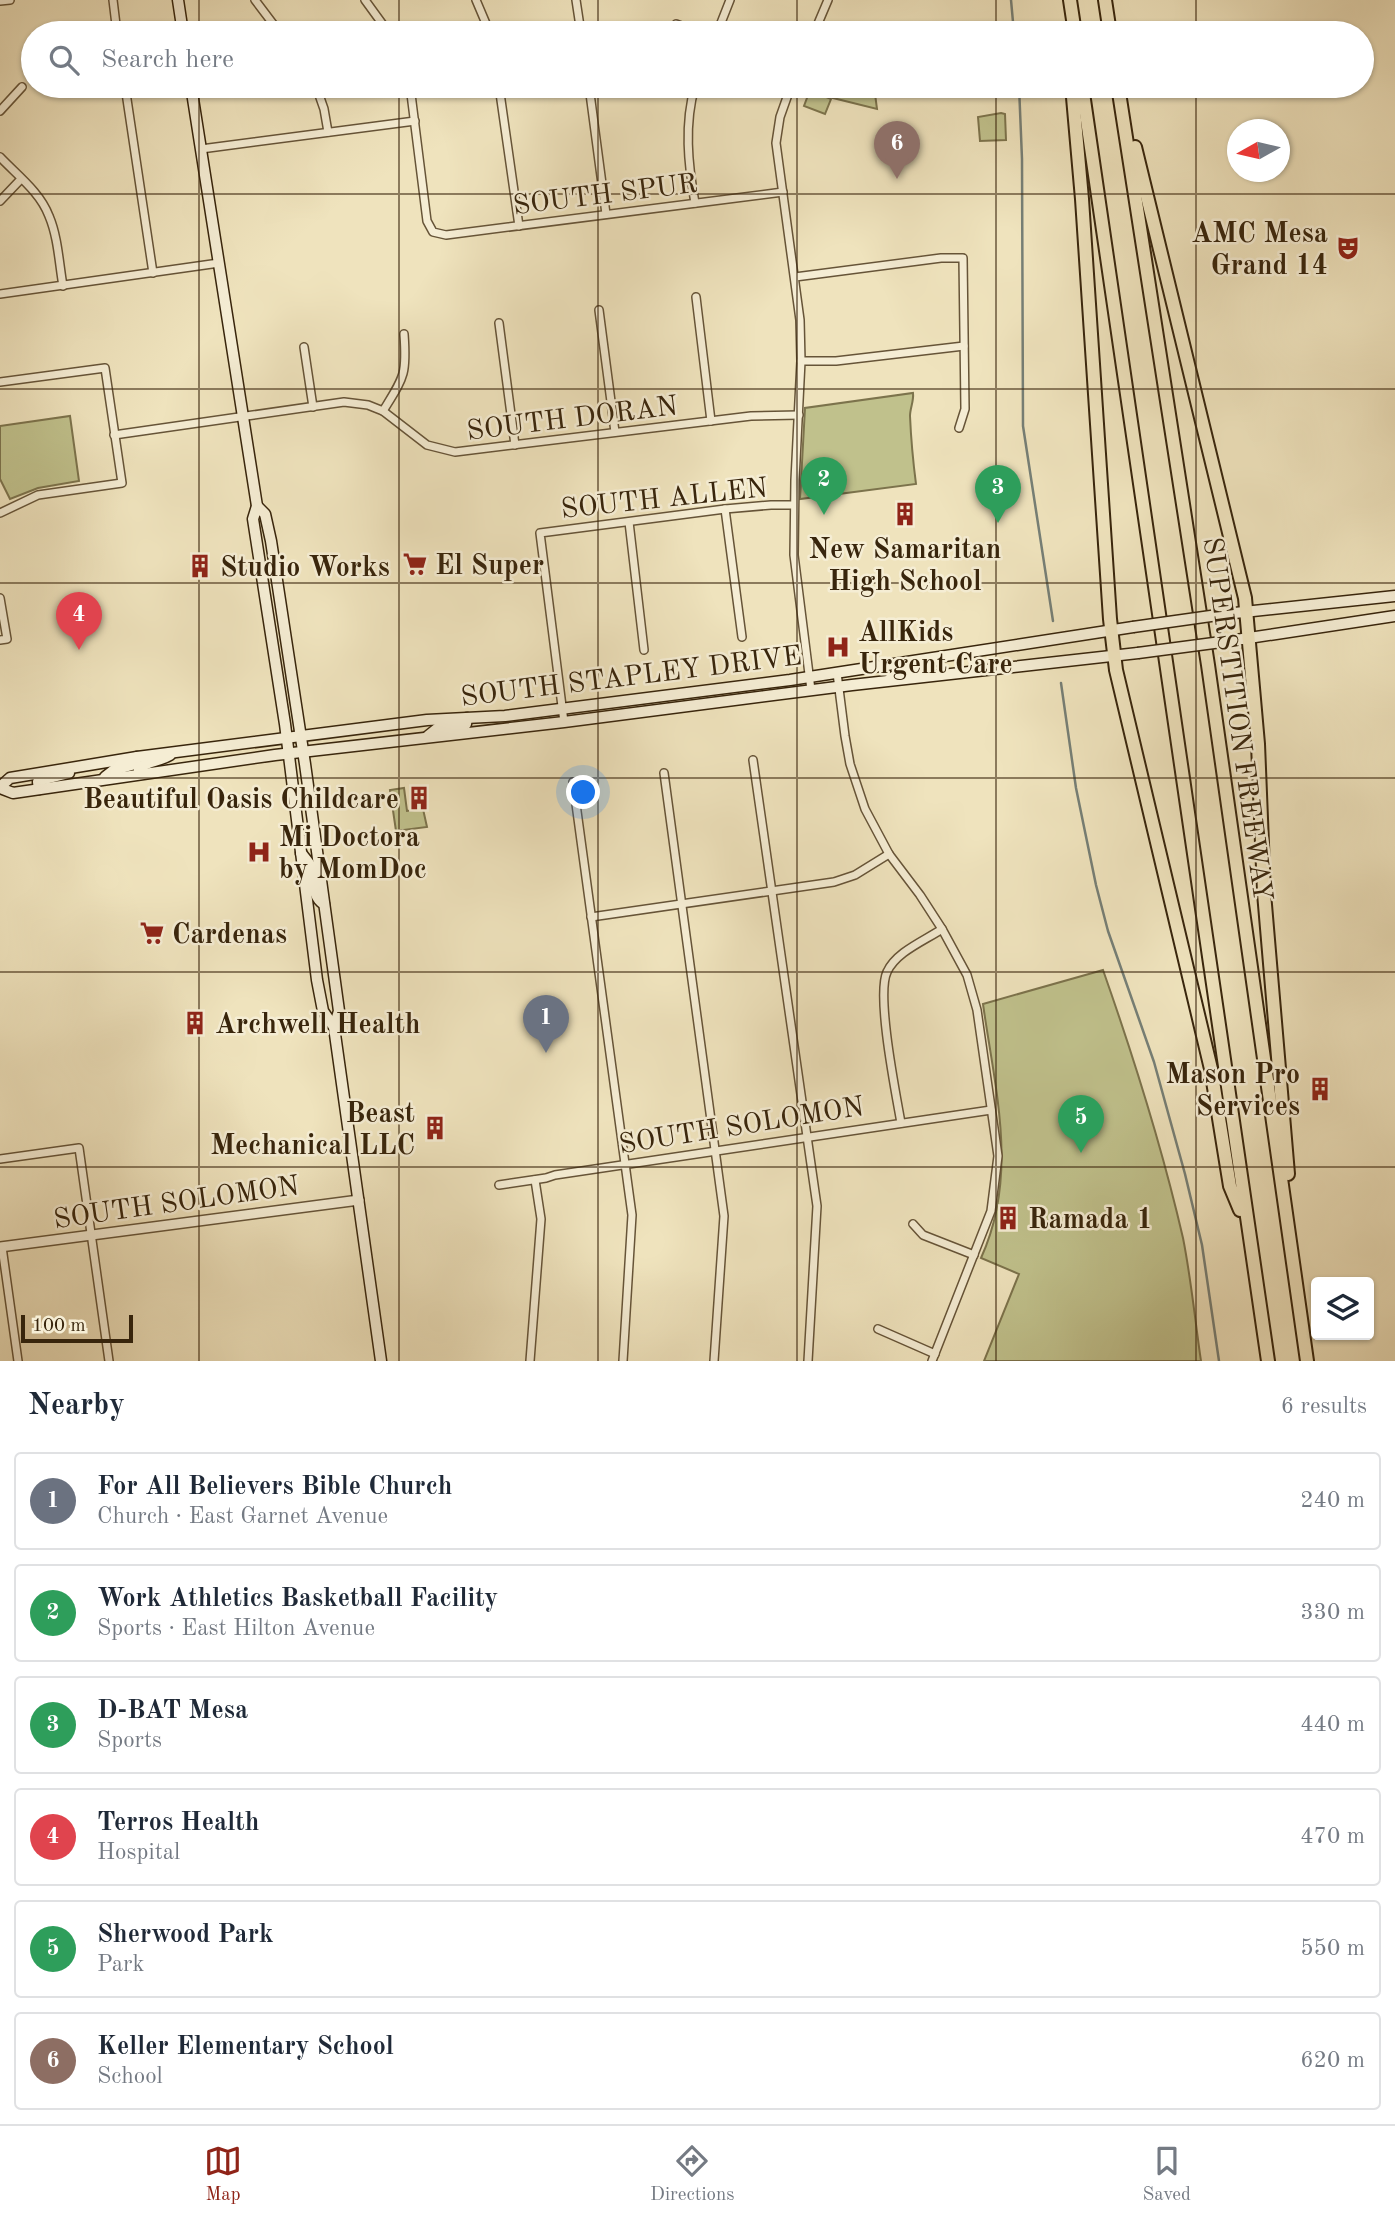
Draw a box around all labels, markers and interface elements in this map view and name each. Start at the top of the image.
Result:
search box [21,21,1374,98]
icon: search [45,41,83,79]
text: Search here [101,47,234,73]
north arrow [1227,119,1290,182]
pin: 6 [874,121,920,179]
street label: SOUTH SPUR [512,171,699,221]
place label: AMC Mesa Grand 14 [1191,221,1328,281]
theatre icon: AMC Mesa Grand 14 [1334,234,1362,262]
street label: SOUTH DORAN [465,393,679,447]
pin: 2 [801,457,847,515]
pin: 3 [975,465,1021,523]
street label: SOUTH ALLEN [560,475,769,525]
building icon: New Samaritan High School [891,500,919,528]
street label: SUPERSTITION FREEWAY [1197,536,1275,903]
place label: New Samaritan High School [809,537,1001,597]
supermarket icon: El Super [401,550,429,578]
building icon: Studio Works [186,552,214,580]
place label: El Super [435,553,544,581]
place label: Studio Works [220,555,390,583]
pin: 4 [56,592,102,650]
place label: AllKids Urgent Care [858,620,1013,680]
hospital icon: AllKids Urgent Care [824,633,852,661]
street label: SOUTH STAPLEY DRIVE [459,643,804,713]
your location [566,775,600,809]
building icon: Beautiful Oasis Childcare [405,784,433,812]
place label: Beautiful Oasis Childcare [83,787,399,815]
place label: Mi Doctora by MomDoc [279,825,427,885]
hospital icon: Mi Doctora by MomDoc [245,838,273,866]
supermarket icon: Cardenas [138,919,166,947]
place label: Cardenas [172,922,287,950]
pin: 1 [523,995,569,1053]
building icon: Archwell Health [181,1009,209,1037]
place label: Archwell Health [215,1012,421,1040]
place label: Mason Pro Services [1165,1062,1300,1122]
building icon: Mason Pro Services [1306,1075,1334,1103]
street label: SOUTH SOLOMON [617,1094,866,1160]
pin: 5 [1058,1095,1104,1153]
place label: Beast Mechanical LLC [210,1101,415,1161]
building icon: Beast Mechanical LLC [421,1114,449,1142]
street label: SOUTH SOLOMON [52,1173,301,1235]
building icon: Ramada 1 [994,1204,1022,1232]
place label: Ramada 1 [1028,1207,1153,1235]
map controls [1311,1277,1374,1340]
button: layers [1311,1277,1374,1340]
scale bar [21,1312,133,1344]
text: 100 m [32,1317,85,1336]
text: Nearby [28,1391,125,1421]
text: 6 results [1281,1395,1367,1418]
text: For All Believers Bible Church [97,1474,452,1500]
text: 1 [46,1489,60,1512]
text: 240 m [1300,1489,1365,1512]
text: Church · East Garnet Avenue [97,1505,388,1528]
text: Work Athletics Basketball Facility [97,1586,498,1612]
text: 2 [46,1601,60,1624]
text: 330 m [1300,1601,1365,1624]
text: Sports · East Hilton Avenue [97,1617,375,1640]
text: D-BAT Mesa [97,1698,248,1724]
text: 3 [46,1713,60,1736]
text: 440 m [1300,1713,1365,1736]
text: Sports [97,1729,162,1752]
text: Terros Health [97,1810,259,1836]
text: 4 [46,1825,60,1848]
text: 470 m [1300,1825,1365,1848]
text: Hospital [97,1841,180,1864]
text: Sherwood Park [97,1922,274,1948]
text: 5 [46,1937,60,1960]
text: 550 m [1300,1937,1365,1960]
text: Park [97,1953,144,1976]
text: Keller Elementary School [97,2034,394,2060]
text: 6 [46,2049,60,2072]
text: 620 m [1300,2049,1365,2072]
text: School [97,2065,163,2088]
tab: Map [204,2142,242,2207]
tab: Directions [650,2142,735,2207]
tab: Saved [1143,2142,1191,2207]

